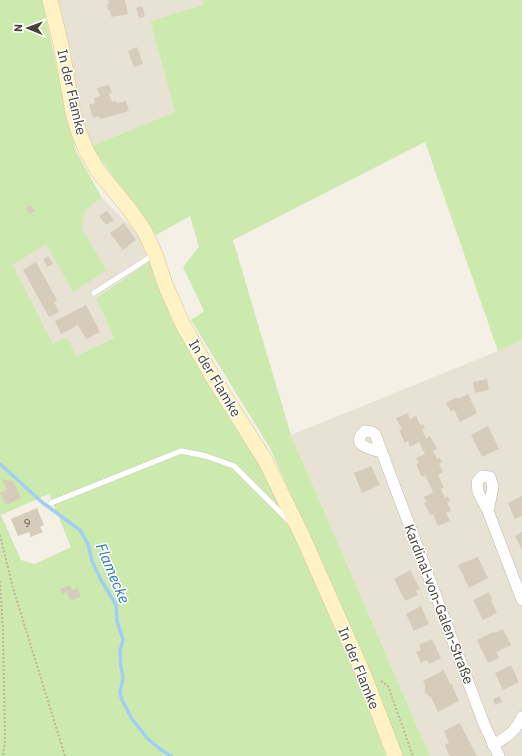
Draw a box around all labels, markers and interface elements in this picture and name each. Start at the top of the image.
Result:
north arrow [8,8,48,48]
text: N [11,24,25,32]
street label: In der Flamke [53,47,91,137]
street label: In der Flamke [185,336,245,420]
house number: 9 [23,515,31,530]
street label: Kardinal-von-Galen-Straße [400,521,478,687]
water label: Flamecke [92,540,134,606]
street label: In der Flamke [334,624,384,712]

